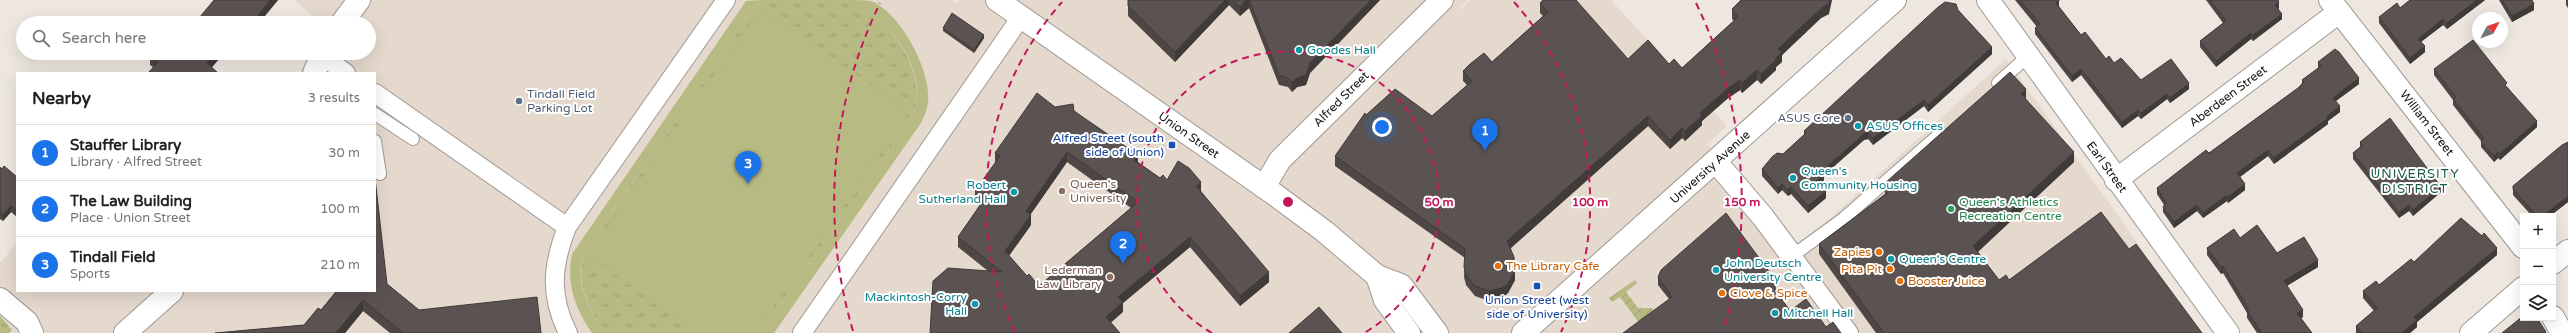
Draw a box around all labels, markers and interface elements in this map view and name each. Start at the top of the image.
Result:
north arrow [2472,12,2508,48]
search box [16,16,376,60]
icon: search [30,27,52,49]
text: Search here [62,29,146,47]
place label: Goodes Hall [1307,43,1376,57]
marker: Goodes Hall [1294,45,1304,55]
street label: Aberdeen Street [2186,62,2270,130]
street label: Alfred Street [1310,68,1372,130]
place label: Tindall Field Parking Lot [527,87,595,115]
text: Nearby [32,88,91,109]
street label: William Street [2397,88,2457,159]
text: 3 results [308,90,360,106]
marker: Tindall Field Parking Lot [514,96,524,106]
street label: Union Street [1156,109,1223,161]
place label: ASUS Core [1777,111,1840,125]
marker: ASUS Core [1843,113,1853,123]
your location [1372,117,1392,137]
pin: 1 [1472,118,1498,151]
place label: ASUS Offices [1866,119,1943,133]
marker: ASUS Offices [1853,121,1863,131]
street label: University Avenue [1667,127,1753,207]
place label: Alfred Street (south side of Union) [1052,131,1164,159]
text: Stauffer Library [70,136,181,154]
street label: Earl Street [2084,139,2130,195]
marker: Alfred Street (south side of Union) [1167,140,1177,150]
text: 1 [41,145,49,161]
text: 30 m [328,145,360,161]
pin: 3 [735,151,761,184]
text: Library · Alfred Street [70,154,202,170]
place label: Queen's Community Housing [1801,164,1917,192]
district label: UNIVERSITY DISTRICT [2370,166,2460,197]
marker: Queen's Community Housing [1788,173,1798,183]
place label: Queen's University [1070,177,1127,205]
place label: Robert Sutherland Hall [919,178,1006,206]
marker: Queen's University [1057,186,1067,196]
marker: Robert Sutherland Hall [1009,187,1019,197]
text: The Law Building [70,192,192,210]
centre of rings [1281,195,1295,209]
text: 50 m [1424,195,1454,209]
text: 100 m [1572,195,1608,209]
text: 150 m [1724,195,1760,209]
place label: Queen's Athletics Recreation Centre [1959,195,2062,223]
text: 2 [41,201,49,217]
text: 100 m [320,201,360,217]
marker: Queen's Athletics Recreation Centre [1946,204,1956,214]
text: Place · Union Street [70,210,191,226]
map controls [2520,213,2556,321]
button: + [2520,213,2556,249]
pin: 2 [1110,231,1136,264]
place label: Zapies [1833,245,1871,259]
marker: Zapies [1874,247,1884,257]
text: Tindall Field [70,248,156,266]
button: − [2520,249,2556,285]
place label: Queen's Centre [1899,252,1986,266]
marker: Queen's Centre [1886,254,1896,264]
place label: John Deutsch University Centre [1724,256,1822,284]
text: 3 [41,257,49,273]
text: 210 m [320,257,360,273]
place label: The Library Cafe [1506,259,1600,273]
marker: The Library Cafe [1493,261,1503,271]
place label: Pita Pit [1841,262,1882,276]
place label: Lederman Law Library [1036,263,1103,291]
marker: Pita Pit [1885,264,1895,274]
marker: John Deutsch University Centre [1711,265,1721,275]
text: Sports [70,266,110,282]
marker: Lederman Law Library [1105,272,1115,282]
place label: Booster Juice [1908,274,1985,288]
marker: Booster Juice [1895,276,1905,286]
marker: Union Street (west side of University) [1532,281,1542,291]
button: layers [2520,285,2556,321]
place label: Clove & Spice [1730,286,1808,300]
marker: Clove & Spice [1717,288,1727,298]
place label: Mackintosh-Corry Hall [865,290,968,318]
place label: Union Street (west side of University) [1485,293,1590,321]
marker: Mackintosh-Corry Hall [970,299,980,309]
place label: Mitchell Hall [1783,306,1853,320]
marker: Mitchell Hall [1770,308,1780,318]

